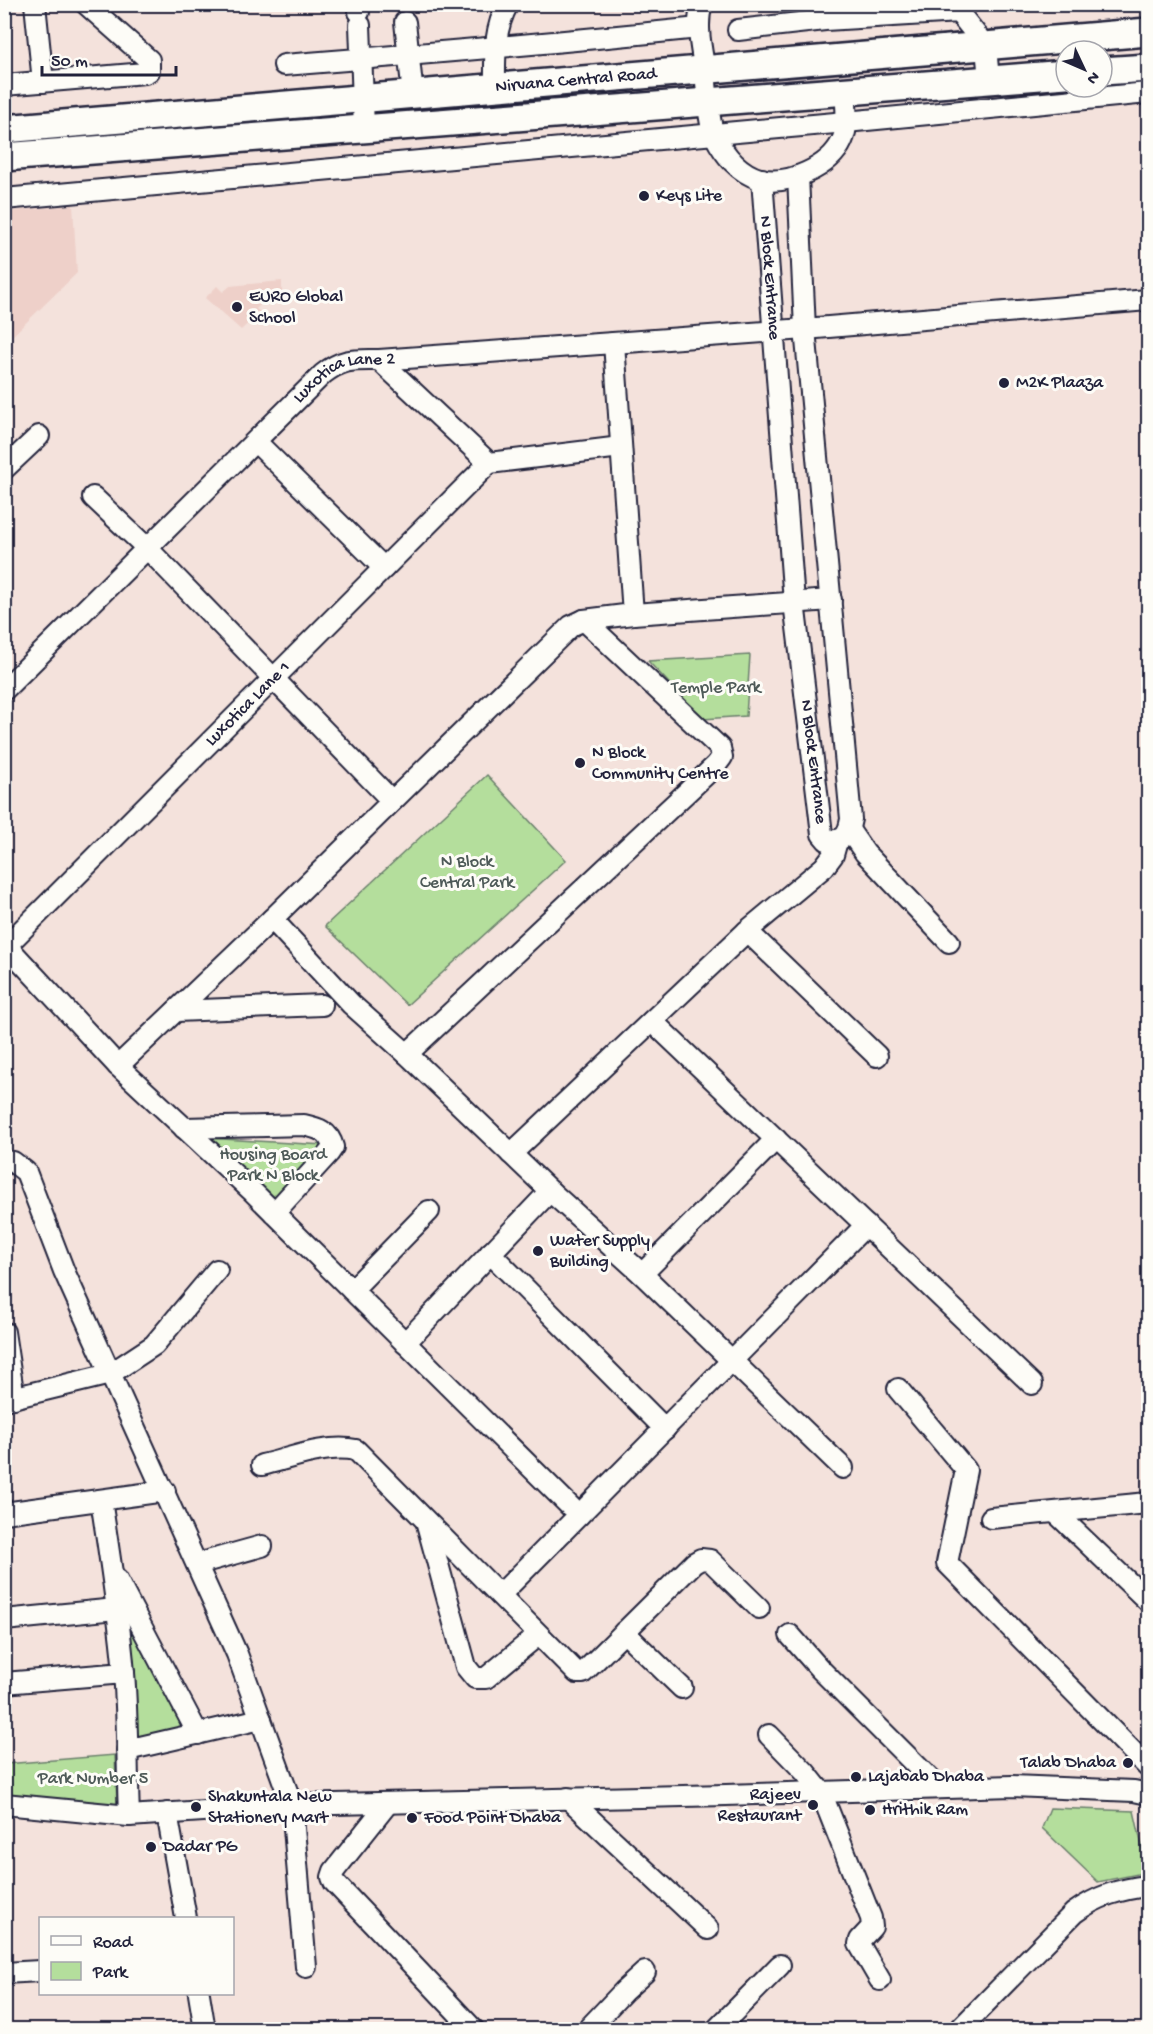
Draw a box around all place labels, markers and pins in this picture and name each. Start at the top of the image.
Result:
place label: Keys Lite [656,186,723,207]
marker: Keys Lite [637,189,651,203]
place label: EURO Global School [249,287,343,329]
marker: EURO Global School [230,300,244,314]
place label: M2K Plaaza [1016,373,1104,394]
marker: M2K Plaaza [997,376,1011,390]
place label: N Block Community Centre [592,743,729,785]
marker: N Block Community Centre [573,756,587,770]
place label: Water Supply Building [549,1231,650,1273]
marker: Water Supply Building [531,1244,545,1258]
place label: Talab Dhaba [1019,1753,1117,1774]
marker: Talab Dhaba [1121,1756,1135,1770]
place label: Lajabab Dhaba [868,1767,985,1788]
marker: Lajabab Dhaba [849,1770,863,1784]
place label: Rajeev Restaurant [718,1785,803,1827]
place label: Shakuntala New Stationery Mart [208,1787,332,1829]
marker: Rajeev Restaurant [806,1798,820,1812]
marker: Shakuntala New Stationery Mart [189,1800,203,1814]
place label: Hrithik Ram [882,1800,968,1821]
marker: Hrithik Ram [863,1803,877,1817]
place label: Food Point Dhaba [423,1808,562,1829]
marker: Food Point Dhaba [405,1811,419,1825]
place label: Dadar PG [162,1837,238,1858]
marker: Dadar PG [144,1840,158,1854]

